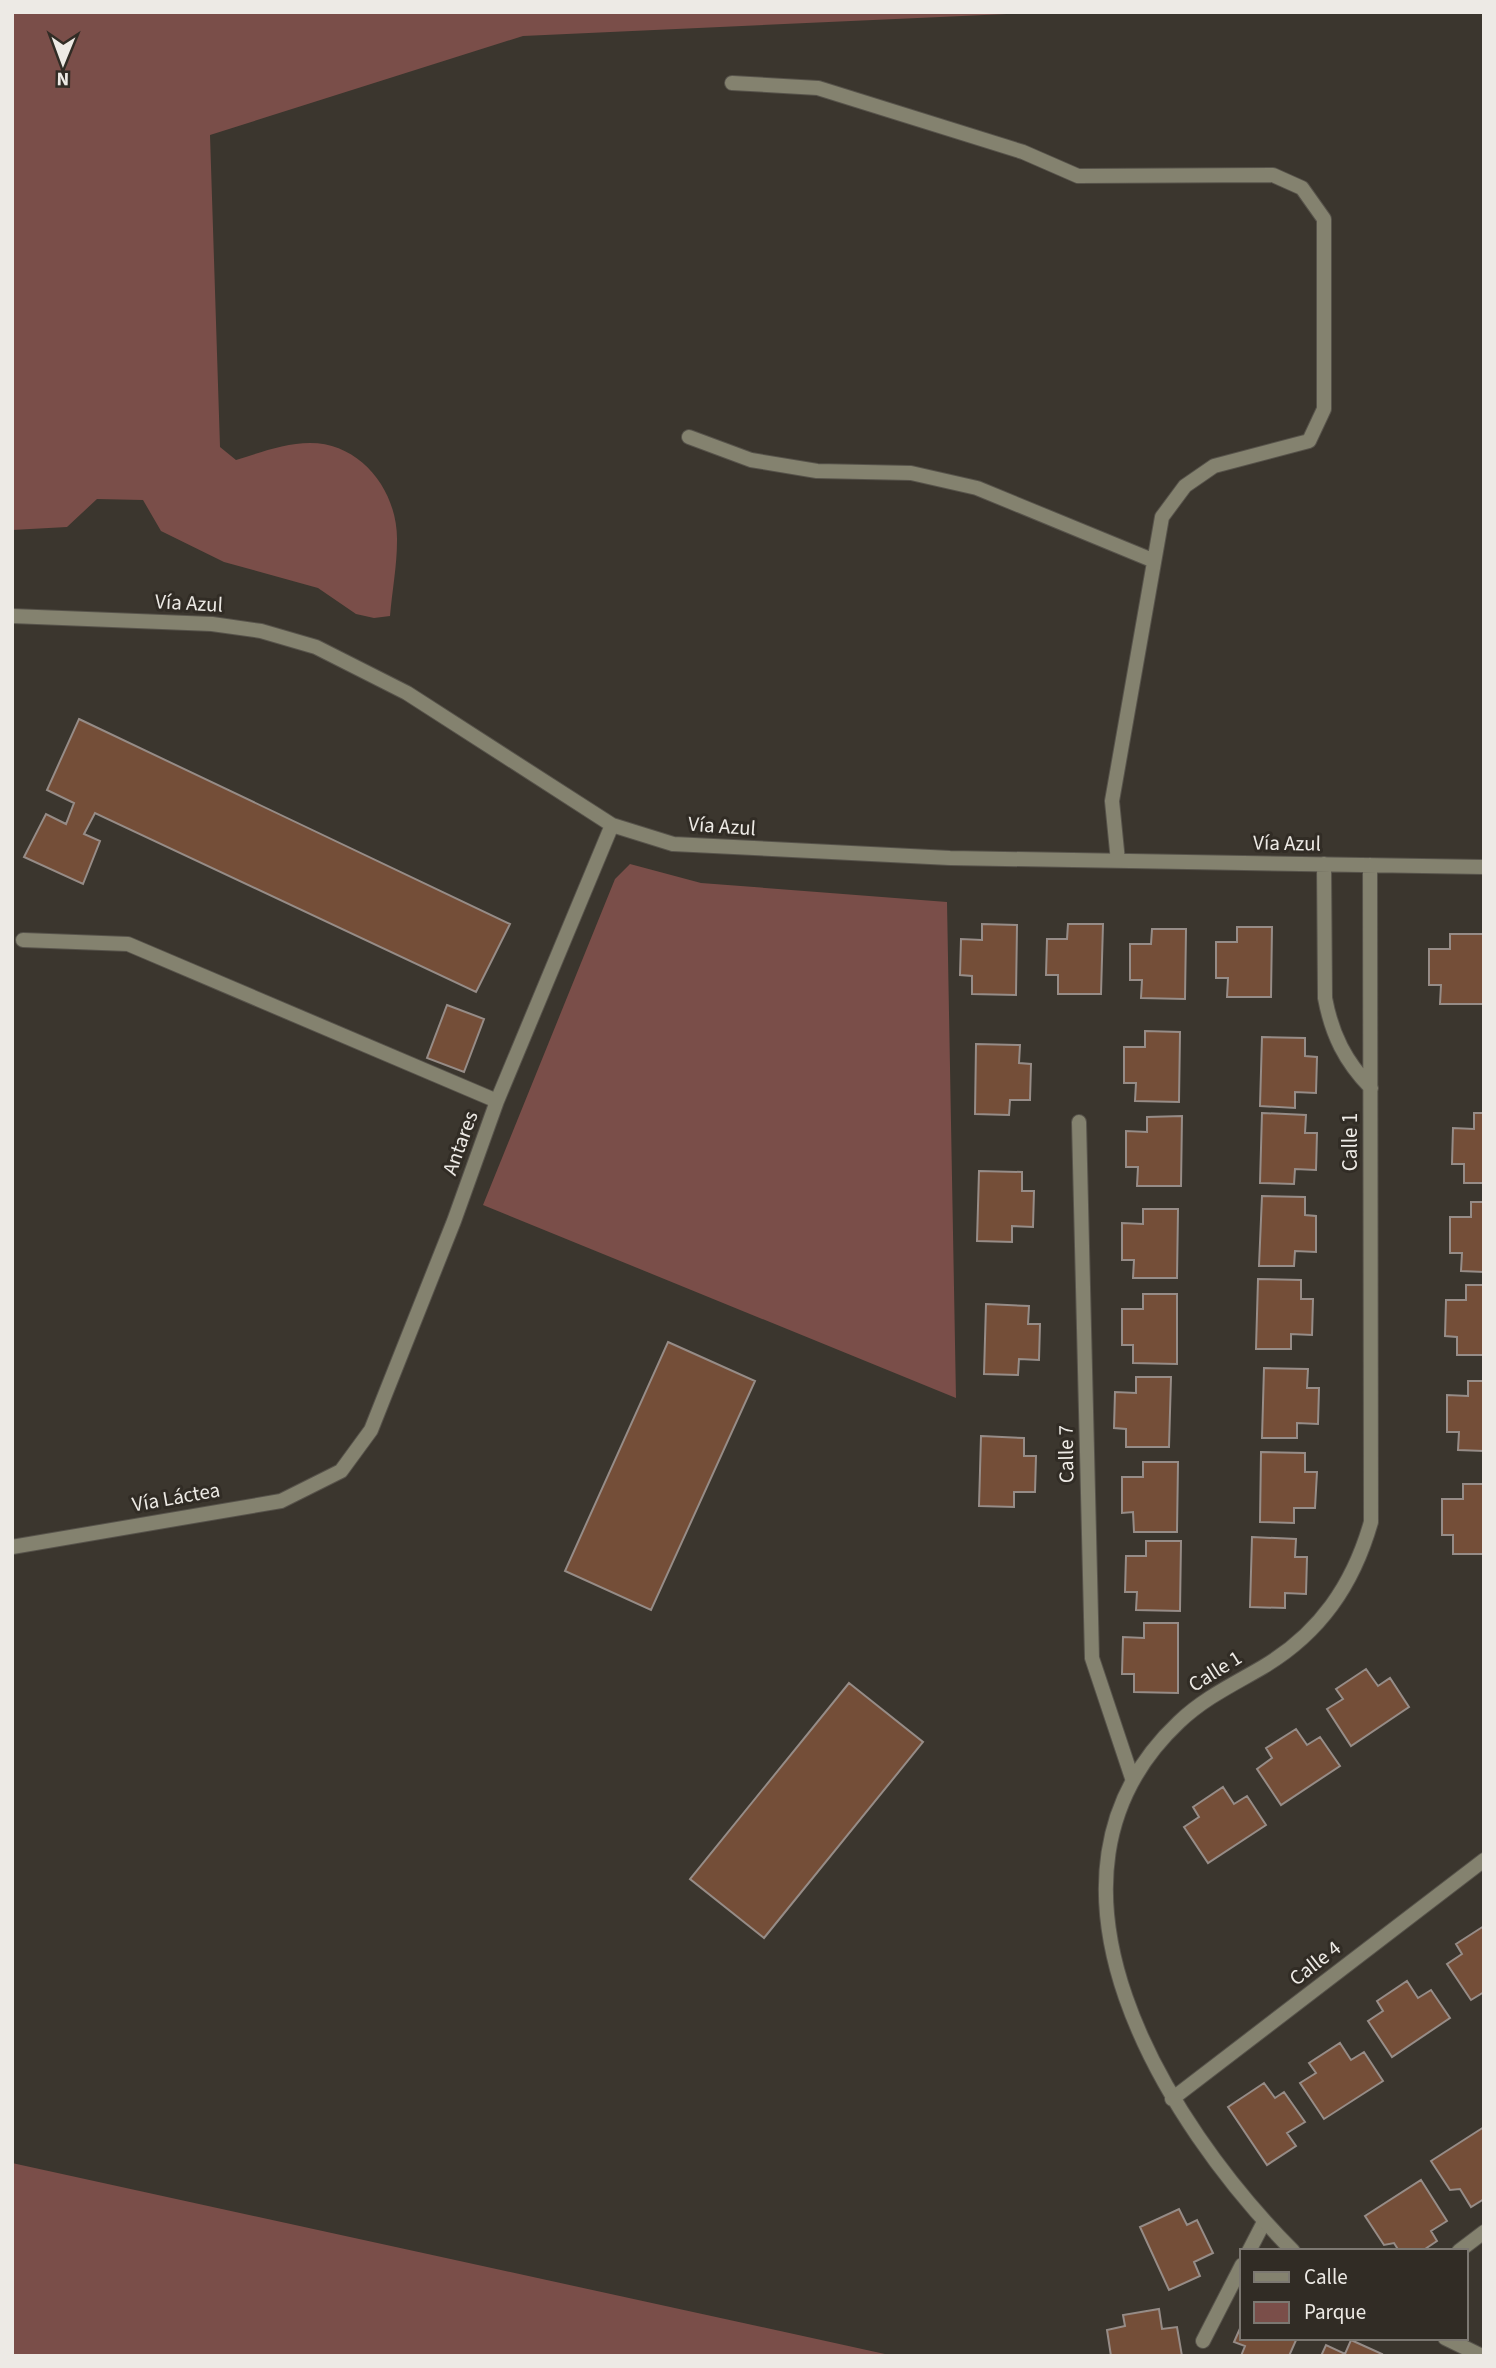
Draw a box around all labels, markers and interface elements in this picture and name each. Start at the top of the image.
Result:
north arrow [28,28,98,98]
text: N [56,65,69,92]
street label: Vía Azul [154,586,224,620]
street label: Vía Azul [687,809,757,843]
street label: Vía Azul [1253,827,1321,859]
street label: Antares [435,1106,486,1179]
street label: Calle 1 [1335,1113,1365,1171]
street label: Calle 7 [1050,1425,1082,1483]
street label: Vía Láctea [130,1475,222,1519]
street label: Calle 1 [1182,1643,1248,1699]
street label: Calle 4 [1283,1933,1347,1993]
legend [1240,2249,1468,2340]
text: Calle [1304,2262,1348,2292]
text: Parque [1304,2297,1366,2327]

